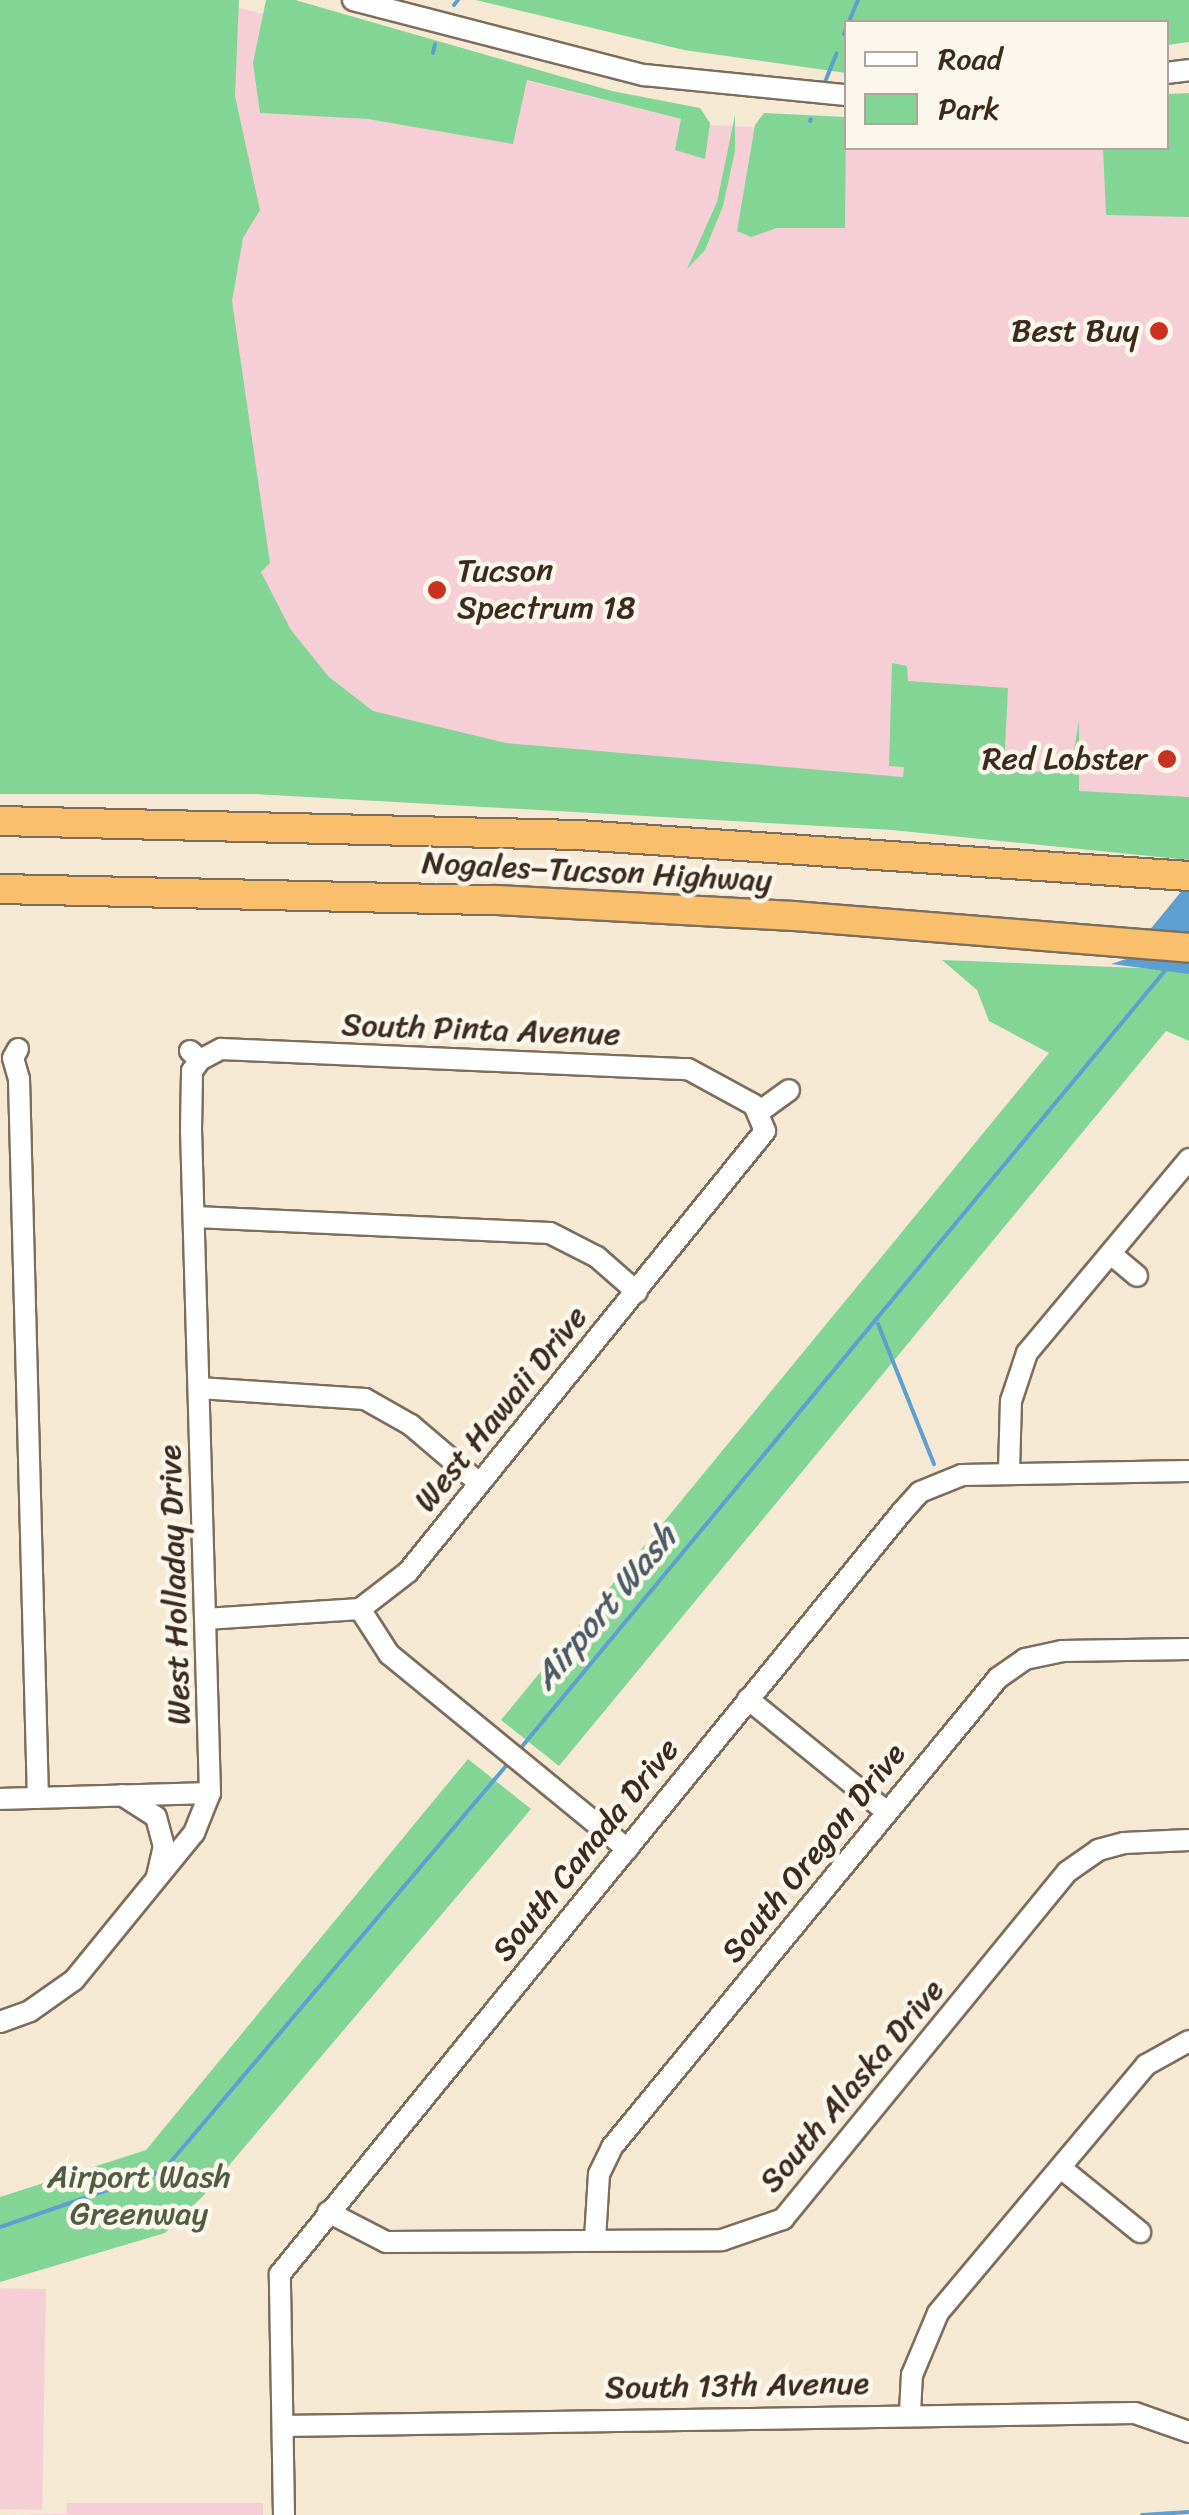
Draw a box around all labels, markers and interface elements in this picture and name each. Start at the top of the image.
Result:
legend [844,20,1169,150]
text: Road [938,32,1002,86]
text: Park [938,82,1000,136]
place label: Best Buy [1011,312,1139,350]
marker: Best Buy [1148,320,1170,342]
place label: Tucson Spectrum 18 [457,553,635,628]
marker: Tucson Spectrum 18 [426,579,448,601]
place label: Red Lobster [980,740,1147,778]
marker: Red Lobster [1156,748,1178,770]
street label: Nogales–Tucson Highway [421,844,773,900]
street label: South Pinta Avenue [341,1006,621,1054]
street label: West Hawaii Drive [406,1298,596,1520]
street label: West Holladay Drive [151,1444,199,1726]
water label: Airport Wash [523,1517,685,1697]
street label: South Canada Drive [484,1731,688,1969]
street label: South Oregon Drive [713,1735,915,1971]
street label: South Alaska Drive [751,1971,953,2201]
park label: Airport Wash Greenway [47,2159,231,2234]
street label: South 13th Avenue [604,2364,870,2408]

